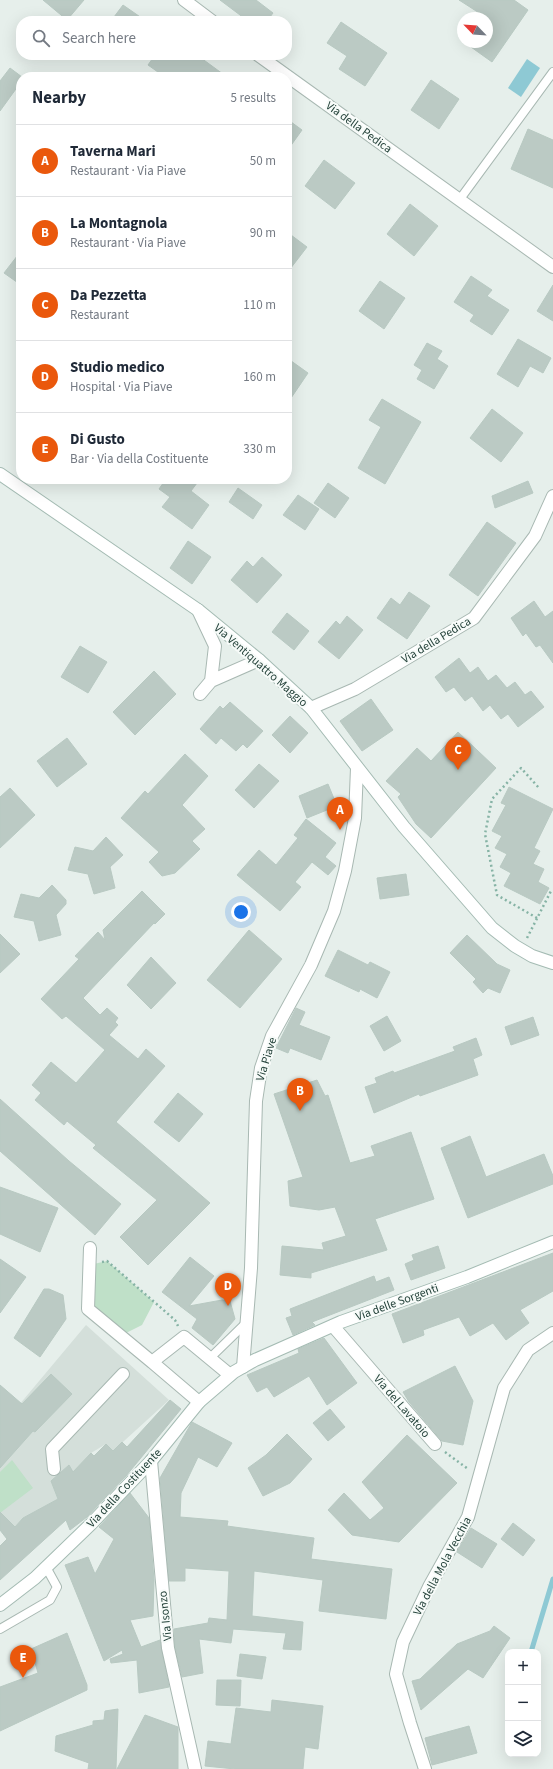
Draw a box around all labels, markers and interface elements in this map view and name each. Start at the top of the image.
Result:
north arrow [457,12,493,48]
search box [16,16,292,60]
icon: search [30,27,52,49]
text: Search here [62,28,136,49]
text: Nearby [32,86,86,110]
text: 5 results [231,89,276,107]
street label: Via della Pedica [322,98,395,157]
text: Taverna Mari [70,141,156,162]
text: A [41,152,49,170]
text: 50 m [250,152,276,170]
text: Restaurant · Via Piave [70,162,186,180]
text: La Montagnola [70,213,167,234]
text: B [41,224,49,242]
text: 90 m [250,224,276,242]
text: Restaurant · Via Piave [70,234,186,252]
text: Da Pezzetta [70,285,147,306]
text: C [41,296,49,314]
text: 110 m [243,296,276,314]
text: Restaurant [70,306,129,324]
text: Studio medico [70,357,165,378]
text: D [41,368,49,386]
text: 160 m [243,368,276,386]
text: Hospital · Via Piave [70,378,172,396]
text: Di Gusto [70,429,125,450]
text: E [41,440,49,458]
text: 330 m [243,440,276,458]
text: Bar · Via della Costituente [70,450,209,468]
street label: Via della Pedica [398,613,474,668]
street label: Via Ventiquattro Maggio [210,620,311,711]
pin: C [445,737,471,770]
pin: A [327,797,353,830]
your location [231,902,251,922]
street label: Via Piave [252,1035,281,1083]
pin: B [287,1078,313,1111]
pin: D [215,1273,241,1306]
street label: Via delle Sorgenti [353,1280,441,1325]
street label: Via del Lavatoio [369,1371,434,1442]
street label: Via della Costituente [83,1445,166,1532]
street label: Via della Mola Vecchia [409,1514,476,1619]
street label: Via Isonzo [154,1590,177,1642]
pin: E [10,1645,36,1678]
map controls [505,1649,541,1757]
button: + [505,1649,541,1685]
button: − [505,1685,541,1721]
button: layers [505,1721,541,1757]

